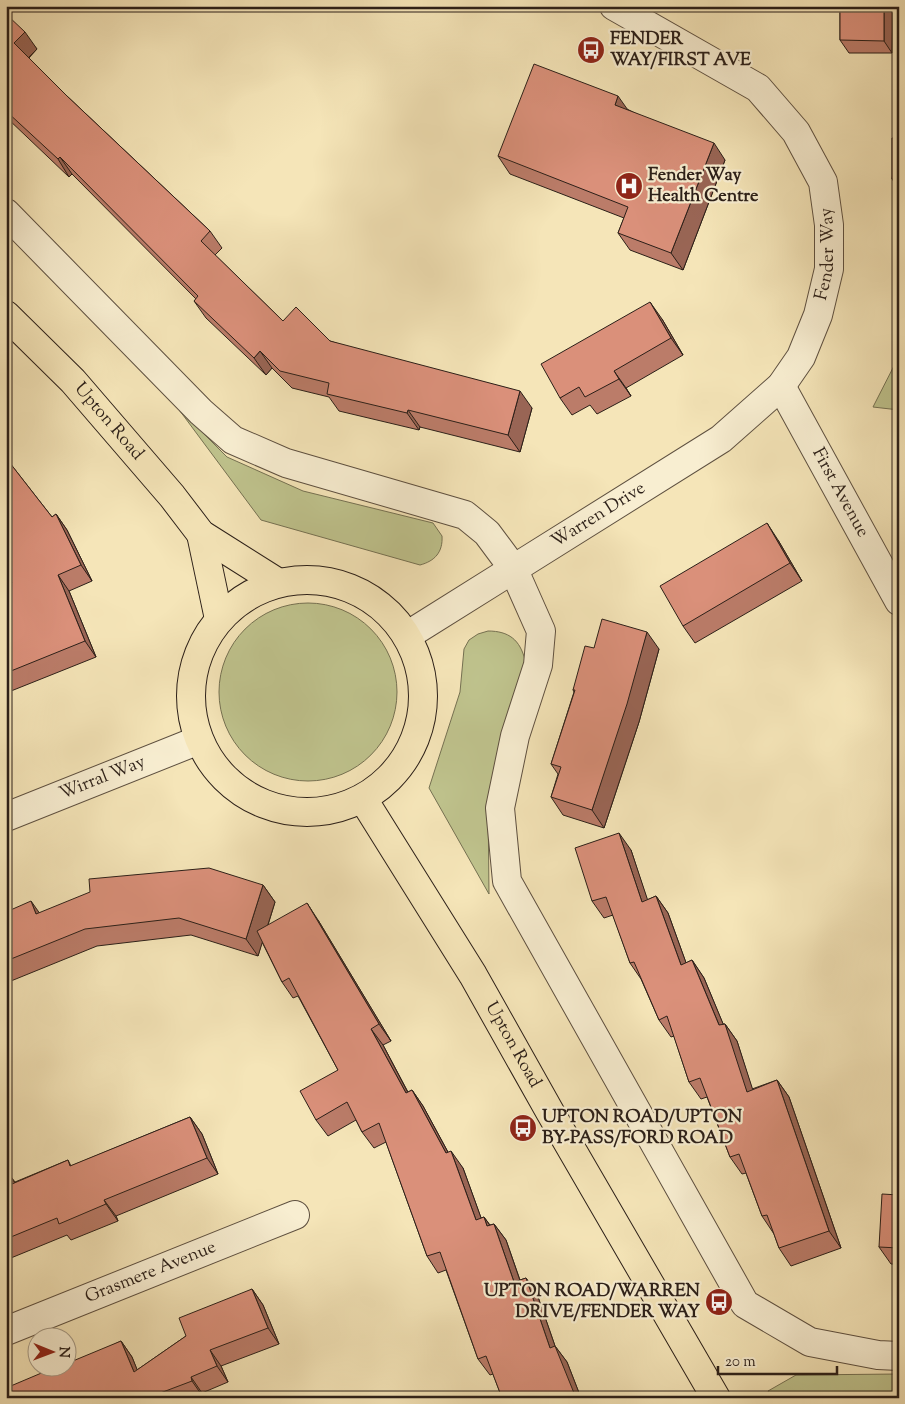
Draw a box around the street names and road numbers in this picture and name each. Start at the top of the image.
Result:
street label: Fender Way [809,206,842,303]
street label: Upton Road [67,377,149,467]
street label: First Avenue [805,443,875,542]
street label: Warren Drive [547,476,651,555]
street label: Wirral Way [56,750,150,807]
street label: Upton Road [478,997,547,1093]
street label: Grasmere Avenue [81,1235,220,1311]

